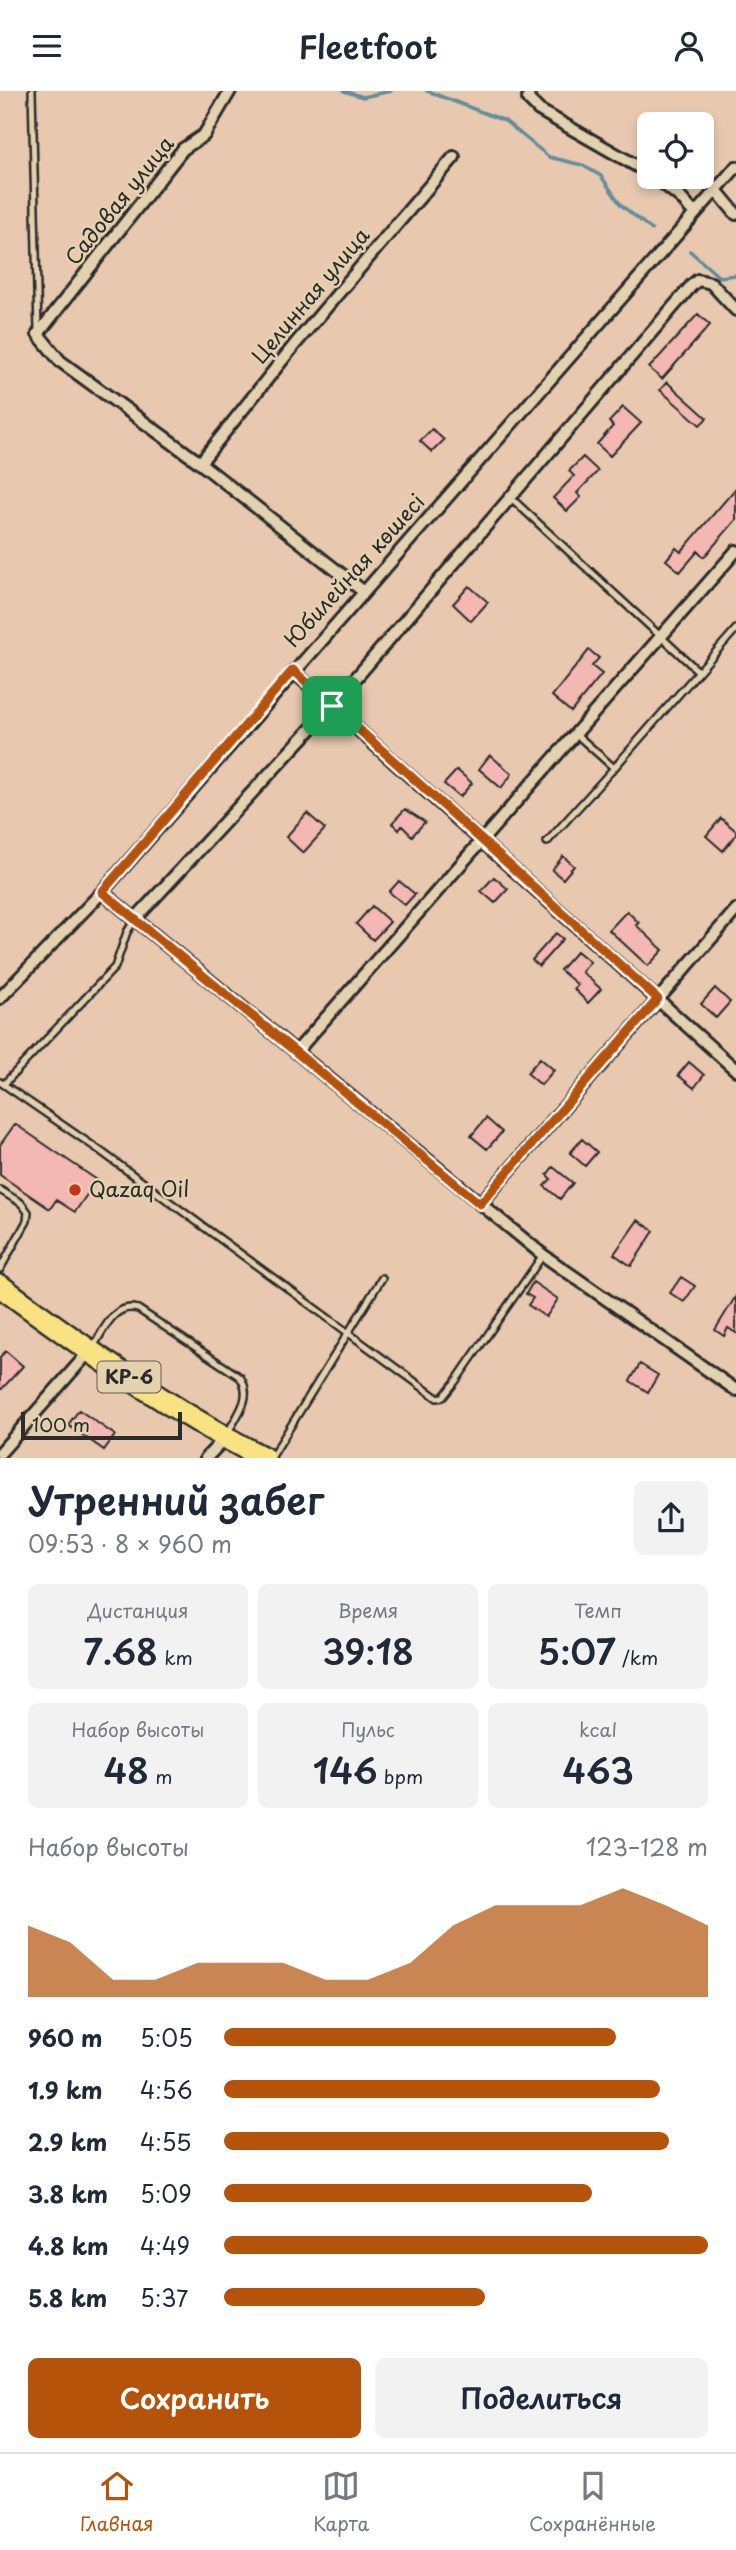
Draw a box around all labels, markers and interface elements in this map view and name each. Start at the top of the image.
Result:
text: Fleetfoot [299,22,437,70]
icon: menu [28,27,66,65]
icon: person [670,27,708,65]
map controls [637,112,714,189]
button: locate [637,112,714,189]
street label: Садовая улица [56,128,181,271]
street label: Целинная улица [243,219,377,370]
street label: Юбилейная көшесі [276,486,431,654]
pin [302,676,362,736]
icon: arrive [313,687,351,725]
place label: Qazaq Oil [89,1172,189,1204]
marker: Qazaq Oil [67,1182,83,1198]
road number: KP-6 [97,1361,160,1393]
scale bar [21,1409,182,1441]
text: 100 m [32,1410,90,1438]
text: Утренний забег [28,1471,324,1528]
button: share [634,1481,708,1555]
text: 09:53 · 8 × 960 m [28,1526,232,1561]
text: Дистанция [88,1596,188,1624]
text: Время [338,1596,398,1624]
text: Темп [574,1596,622,1624]
text: 7.68 [83,1624,158,1677]
text: 39:18 [322,1624,414,1677]
text: 5:07 [538,1624,616,1677]
text: km [158,1643,193,1671]
text: /km [616,1643,658,1671]
text: Набор высоты [71,1715,205,1743]
text: Пульс [341,1715,395,1743]
text: kcal [579,1715,617,1743]
text: 48 [103,1743,149,1796]
text: 146 [313,1743,378,1796]
text: 463 [562,1743,634,1796]
text: m [149,1762,173,1790]
text: bpm [378,1762,423,1790]
text: Набор высоты [28,1829,189,1864]
text: 123–128 m [586,1829,708,1864]
text: 960 m [28,2020,102,2055]
text: 5:05 [140,2020,193,2055]
text: 1.9 km [28,2072,102,2107]
text: 4:56 [140,2072,193,2107]
text: 2.9 km [28,2124,107,2159]
text: 4:55 [140,2124,191,2159]
text: 3.8 km [28,2176,108,2211]
text: 5:09 [140,2176,192,2211]
text: 4.8 km [28,2228,109,2263]
text: 4:49 [140,2228,190,2263]
text: 5.8 km [28,2280,107,2315]
text: 5:37 [140,2280,188,2315]
button: Сохранить [28,2358,361,2438]
button: Поделиться [375,2358,708,2438]
tab: Главная [80,2467,154,2537]
tab: Карта [313,2467,369,2537]
tab: Сохранённые [529,2467,656,2537]

